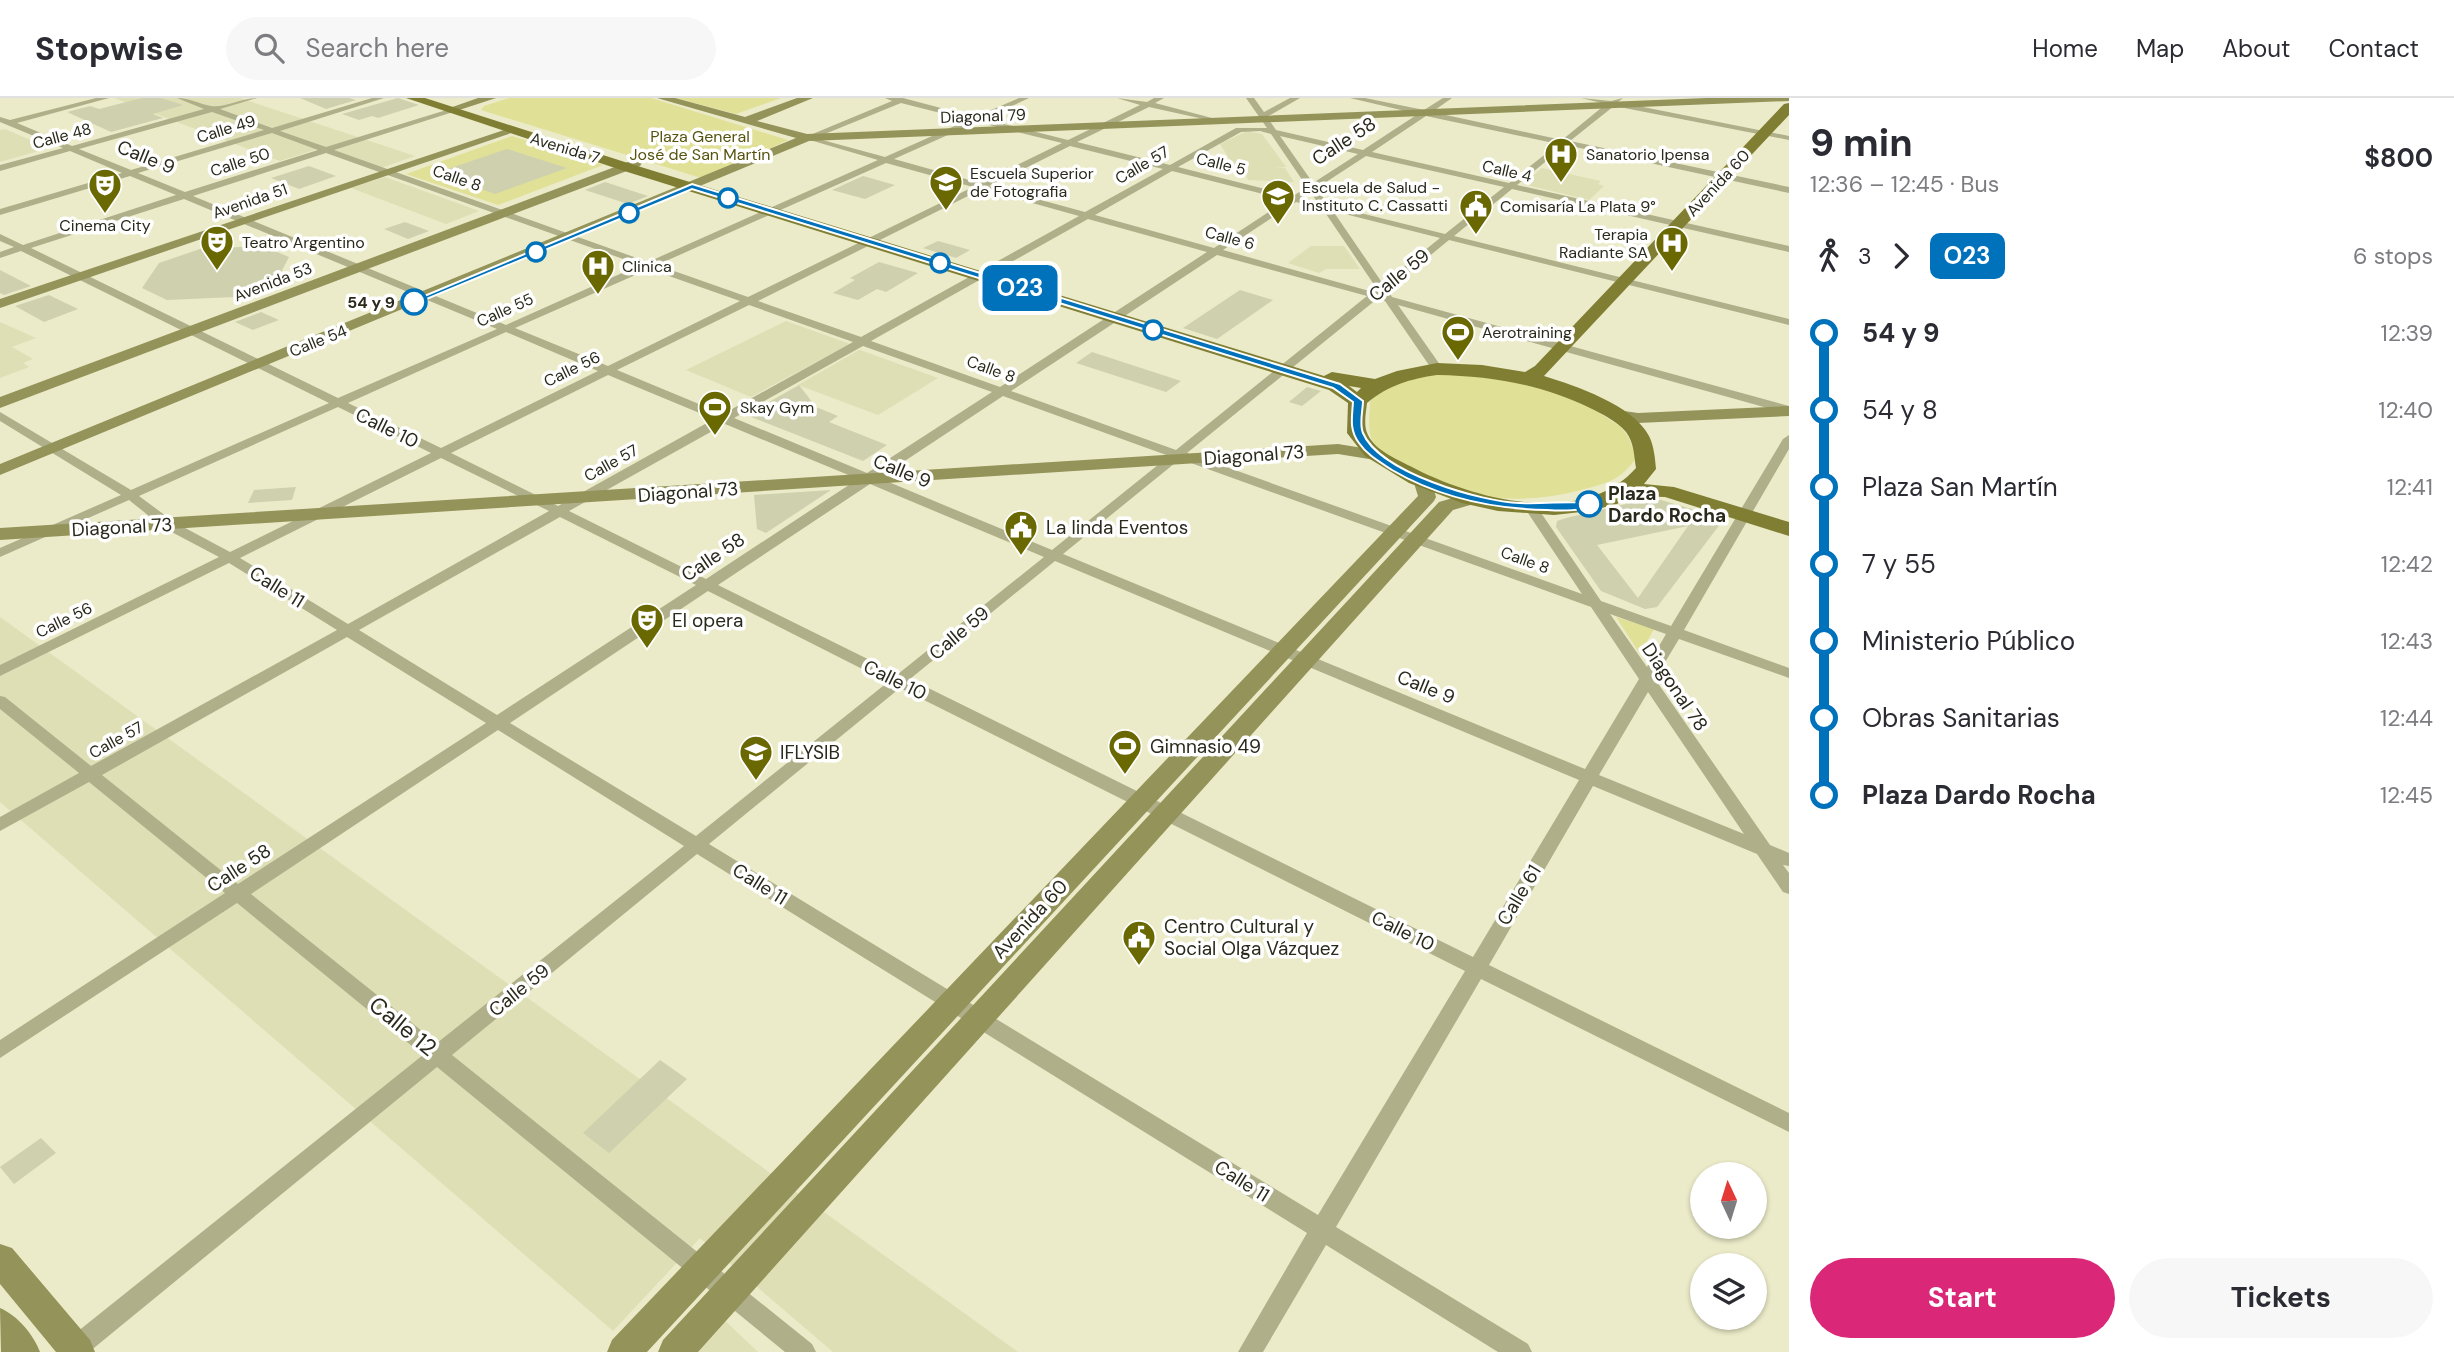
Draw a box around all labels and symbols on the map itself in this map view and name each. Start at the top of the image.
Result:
street label: Diagonal 79 [940,104,1026,128]
street label: Calle 49 [194,110,258,148]
street label: Calle 58 [1307,111,1381,171]
street label: Calle 48 [30,118,94,154]
park label: Plaza General José de San Martín [630,126,770,165]
street label: Avenida 7 [528,128,602,168]
street label: Calle 9 [113,134,179,180]
hospital icon: Sanatorio Ipensa [1542,135,1580,184]
street label: Calle 57 [1111,141,1173,189]
street label: Calle 50 [208,143,272,181]
place label: Sanatorio Ipensa [1586,144,1709,165]
street label: Avenida 60 [1682,145,1754,221]
street label: Calle 5 [1194,148,1248,180]
street label: Calle 4 [1480,155,1534,187]
street label: Calle 8 [430,160,484,196]
school or university icon: Escuela Superior de Fotografia [927,163,965,212]
place label: Escuela Superior de Fotografia [970,163,1094,202]
theatre icon: Cinema City [86,166,124,215]
school or university icon: Escuela de Salud - Instituto C. Cassatti [1259,177,1297,226]
place label: Escuela de Salud - Instituto C. Cassatti [1302,177,1448,216]
street label: Avenida 51 [210,178,290,224]
public building icon: Comisaría La Plata 9° [1457,187,1495,236]
unlabelled marker [718,188,738,208]
place label: Comisaría La Plata 9° [1500,196,1656,217]
unlabelled marker [619,203,639,223]
place label: Cinema City [59,215,151,236]
street label: Calle 6 [1203,221,1257,255]
theatre icon: Teatro Argentino [198,223,236,272]
place label: Terapia Radiante SA [1559,224,1648,263]
hospital icon: Terapia Radiante SA [1653,224,1691,273]
place label: Teatro Argentino [242,232,365,253]
unlabelled marker [526,242,546,262]
street label: Calle 59 [1363,243,1435,307]
hospital icon: Clinica [579,247,617,296]
unlabelled marker [930,253,950,273]
place label: Clinica [622,256,672,277]
street label: Avenida 53 [231,257,315,307]
line badge: O23 [980,265,1060,311]
street label: Calle 55 [473,288,537,332]
marker: 54 y 9 [401,289,427,315]
place label: 54 y 9 [347,292,395,313]
sports icon: Aerotraining [1439,313,1477,362]
street label: Calle 54 [286,320,350,362]
unlabelled marker [1143,320,1163,340]
place label: Aerotraining [1482,322,1572,343]
street label: Calle 56 [540,346,604,392]
street label: Calle 8 [964,351,1018,387]
sports icon: Skay Gym [696,388,734,437]
place label: Skay Gym [740,397,814,418]
street label: Calle 10 [351,402,423,454]
street label: Diagonal 73 [1203,439,1305,471]
street label: Calle 57 [580,440,642,486]
street label: Calle 9 [869,448,935,494]
street label: Diagonal 73 [637,476,739,508]
place label: Plaza Dardo Rocha [1608,481,1726,528]
marker: Plaza Dardo Rocha [1576,491,1602,517]
public building icon: La linda Eventos [1002,508,1040,557]
street label: Diagonal 73 [71,512,173,542]
place label: La linda Eventos [1046,515,1188,540]
street label: Calle 58 [676,527,750,587]
street label: Calle 8 [1498,542,1552,578]
street label: Calle 11 [245,560,309,614]
street label: Calle 56 [32,597,96,643]
theatre icon: El opera [628,601,666,650]
street label: Calle 59 [924,601,994,665]
place label: El opera [672,608,743,633]
street label: Diagonal 78 [1636,638,1714,736]
street label: Calle 10 [859,654,931,706]
street label: Calle 9 [1393,664,1459,710]
street label: Calle 57 [85,717,147,763]
sports icon: Gimnasio 49 [1106,727,1144,776]
school or university icon: IFLYSIB [737,733,775,782]
place label: Gimnasio 49 [1150,734,1261,759]
place label: IFLYSIB [780,740,840,765]
street label: Calle 58 [202,838,276,898]
street label: Calle 11 [728,857,792,911]
street label: Calle 61 [1491,860,1547,930]
street label: Avenida 60 [987,874,1073,964]
street label: Calle 10 [1367,905,1439,957]
place label: Centro Cultural y Social Olga Vázquez [1164,914,1339,961]
public building icon: Centro Cultural y Social Olga Vázquez [1120,918,1158,967]
street label: Calle 59 [483,958,555,1022]
street label: Calle 12 [363,990,443,1062]
street label: Calle 11 [1210,1154,1274,1208]
north arrow [1690,1162,1768,1239]

